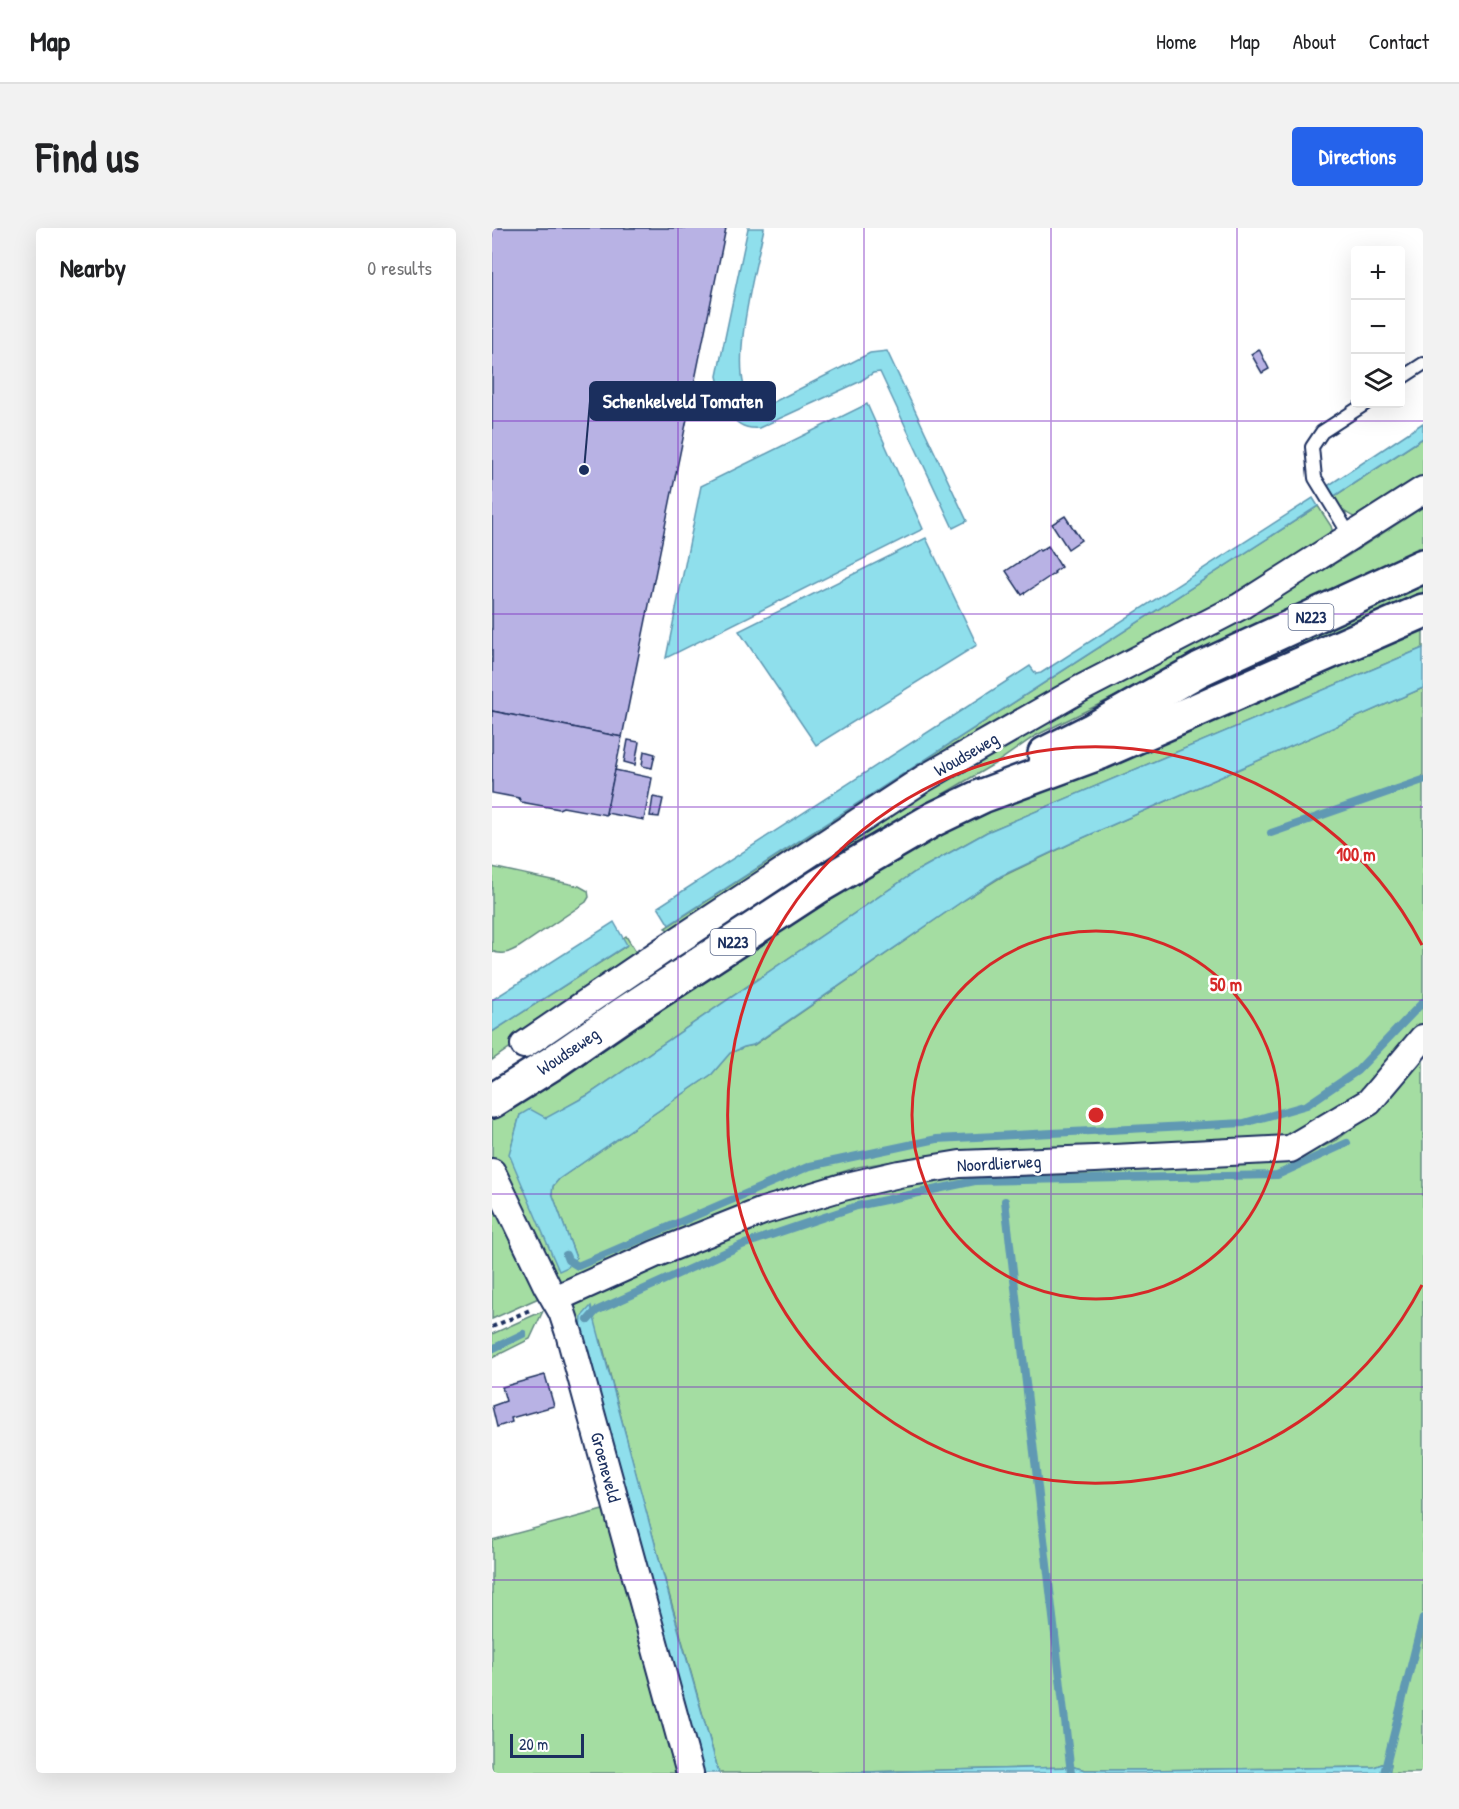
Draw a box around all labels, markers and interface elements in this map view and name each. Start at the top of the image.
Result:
text: Map [30,22,70,60]
text: Home [1156,27,1197,56]
text: Map [1230,27,1260,56]
text: About [1293,27,1336,56]
text: Contact [1369,27,1429,56]
button: Directions [1292,127,1423,186]
text: Find us [36,128,139,185]
map controls [1351,246,1405,408]
button: + [1351,246,1405,300]
text: Nearby [60,250,126,285]
text: 0 results [367,254,432,281]
button: − [1351,300,1405,354]
button: layers [1351,354,1405,408]
callout: Schenkelveld Tomaten [590,382,775,420]
text: Schenkelveld Tomaten [603,387,763,414]
road number: N223 [1288,604,1334,630]
street label: Woudseweg [929,726,1003,782]
text: 100 m [1336,842,1376,867]
road number: N223 [710,929,756,955]
text: 50 m [1210,972,1242,997]
street label: Woudseweg [532,1021,604,1081]
centre of rings [1086,1105,1106,1125]
street label: Noordlierweg [956,1148,1042,1178]
street label: Groeneveld [585,1429,627,1505]
scale bar [510,1731,584,1758]
text: 20 m [519,1733,548,1755]

